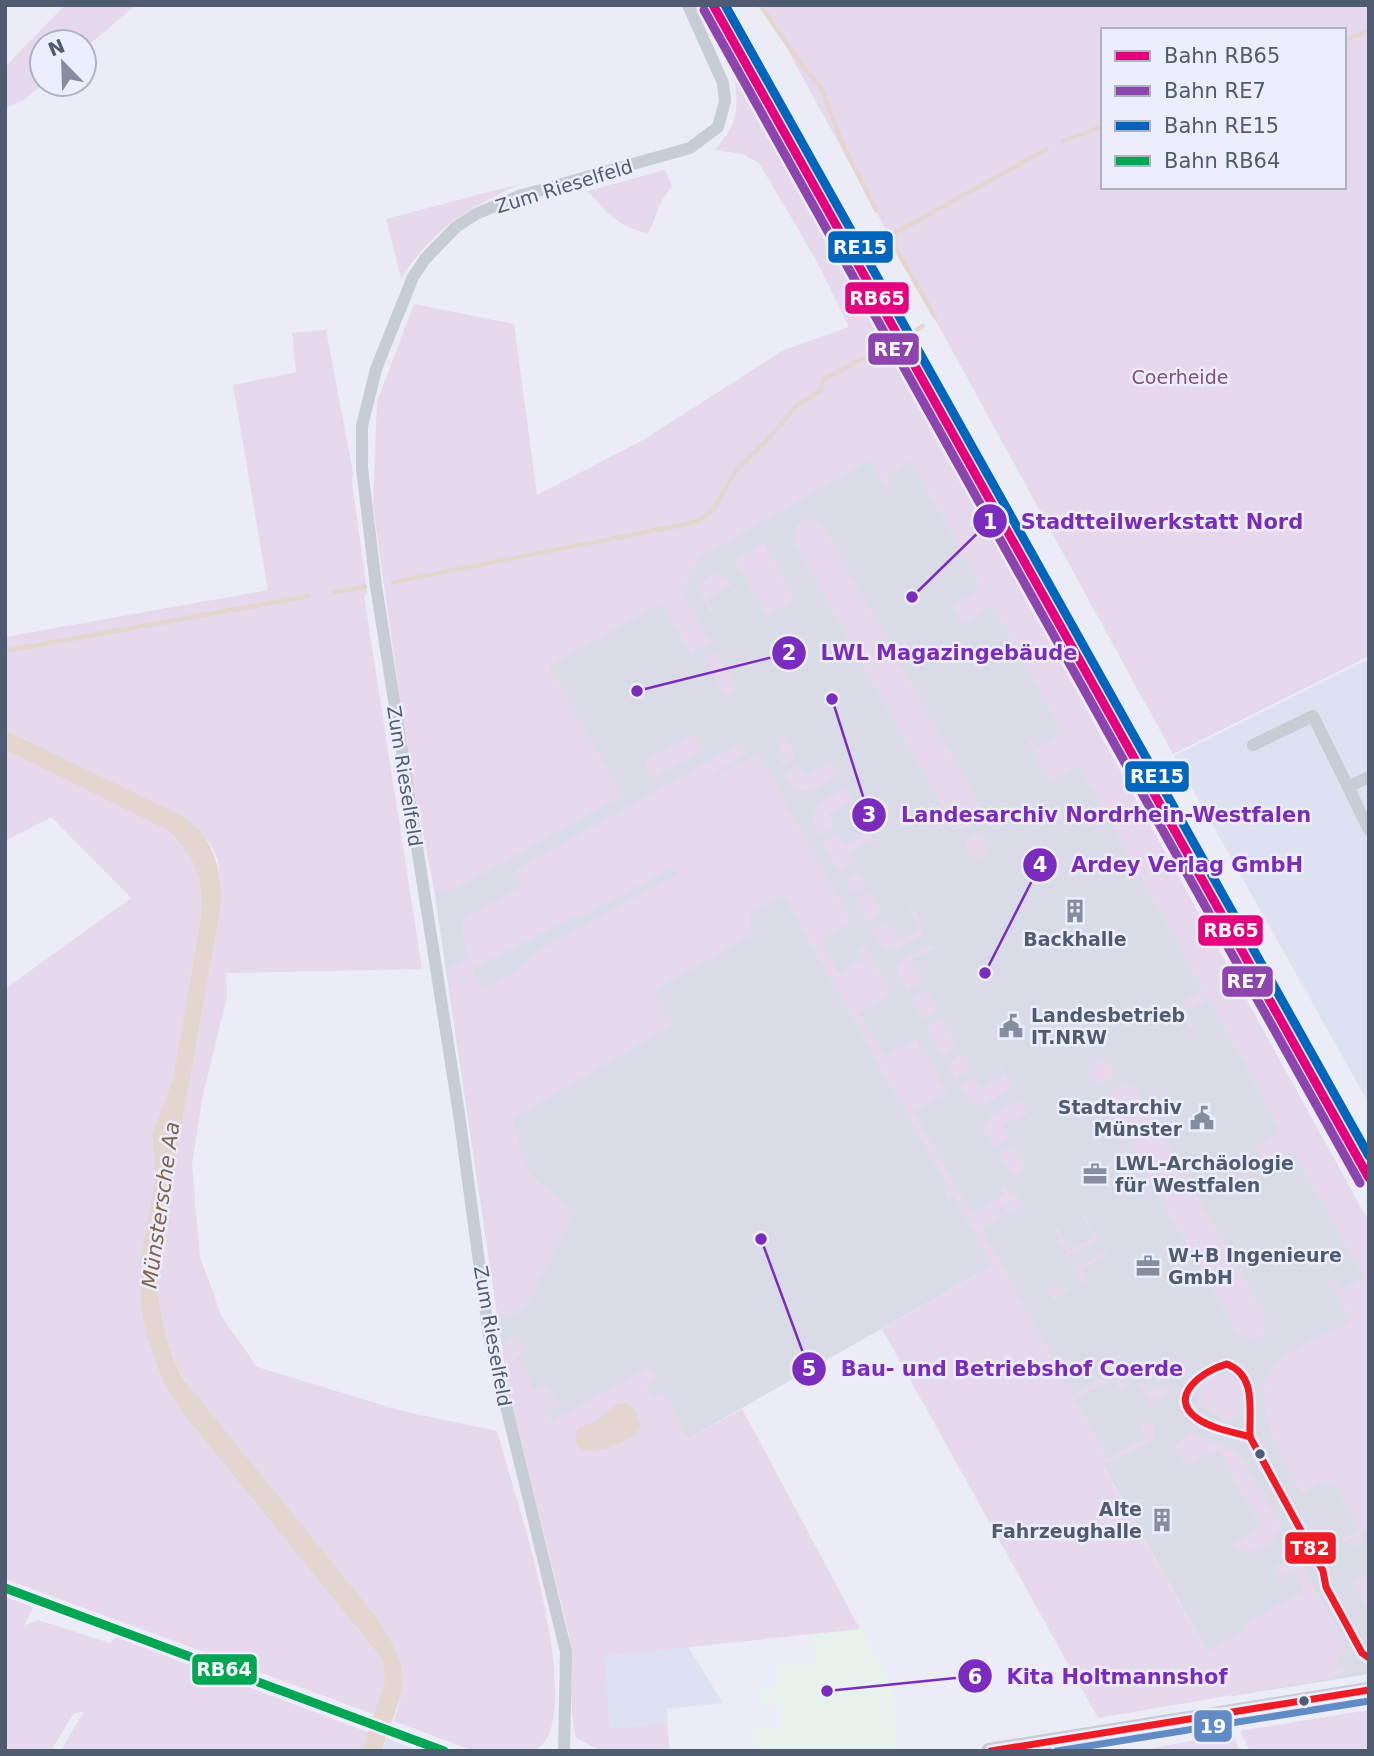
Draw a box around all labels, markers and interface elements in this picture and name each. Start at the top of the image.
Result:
north arrow [28,28,98,98]
legend [1101,28,1346,189]
text: N [45,34,68,61]
text: Bahn RB65 [1164,44,1280,68]
text: Bahn RE7 [1164,79,1266,103]
text: Bahn RE15 [1164,114,1279,138]
text: Bahn RB64 [1164,149,1280,173]
street label: Zum Rieselfeld [493,155,635,217]
line badge: RE15 [827,230,894,264]
text: RE15 [833,236,887,258]
line badge: RB65 [844,281,910,315]
text: RB65 [849,287,905,309]
line badge: RE7 [867,332,920,366]
text: RE7 [874,338,914,360]
park label: Coerheide [1132,366,1228,388]
callout: Stadtteilwerkstatt Nord [972,500,1318,542]
text: 1 [983,510,997,534]
text: Stadtteilwerkstatt Nord [1021,510,1303,534]
callout: LWL Magazingebäude [771,632,1091,674]
text: 2 [782,641,796,665]
text: LWL Magazingebäude [821,641,1077,665]
street label: Zum Rieselfeld [383,704,427,848]
line badge: RE15 [1124,760,1190,793]
text: RE15 [1130,765,1184,787]
callout: Landesarchiv Nordrhein-Westfalen [852,794,1325,836]
text: 3 [862,803,876,827]
text: Landesarchiv Nordrhein-Westfalen [901,803,1311,827]
callout: Ardey Verlag GmbH [1022,844,1317,886]
text: 4 [1033,853,1047,877]
text: Ardey Verlag GmbH [1071,853,1303,877]
building icon: Backhalle [1061,897,1089,925]
line badge: RB65 [1197,914,1264,947]
text: RB65 [1203,919,1259,941]
place label: Backhalle [1023,928,1127,950]
line badge: RE7 [1221,965,1274,998]
text: RE7 [1227,970,1267,992]
place label: Landesbetrieb IT.NRW [1031,1004,1185,1048]
public building icon: Landesbetrieb IT.NRW [997,1012,1025,1040]
place label: Stadtarchiv Münster [1058,1096,1183,1140]
public building icon: Stadtarchiv Münster [1188,1104,1216,1132]
water label: Münstersche Aa [137,1120,185,1290]
place label: LWL-Archäologie für Westfalen [1115,1152,1294,1196]
office icon: LWL-Archäologie für Westfalen [1081,1160,1109,1188]
place label: W+B Ingenieure GmbH [1168,1244,1342,1288]
office icon: W+B Ingenieure GmbH [1134,1252,1162,1280]
street label: Zum Rieselfeld [470,1264,516,1408]
callout: Bau- und Betriebshof Coerde [792,1348,1197,1390]
text: 5 [802,1357,816,1381]
text: Bau- und Betriebshof Coerde [841,1357,1183,1381]
unlabelled marker [1253,1447,1267,1461]
place label: Alte Fahrzeughalle [991,1498,1142,1542]
building icon: Alte Fahrzeughalle [1148,1506,1176,1534]
line badge: T82 [1284,1531,1337,1565]
text: T82 [1290,1537,1330,1559]
line badge: RB64 [191,1653,258,1686]
callout: Kita Holtmannshof [957,1655,1241,1697]
text: RB64 [196,1658,252,1680]
text: 6 [968,1665,982,1689]
text: Kita Holtmannshof [1006,1665,1228,1689]
unlabelled marker [1297,1694,1311,1708]
line badge: 19 [1193,1709,1233,1743]
text: 19 [1200,1715,1226,1737]

